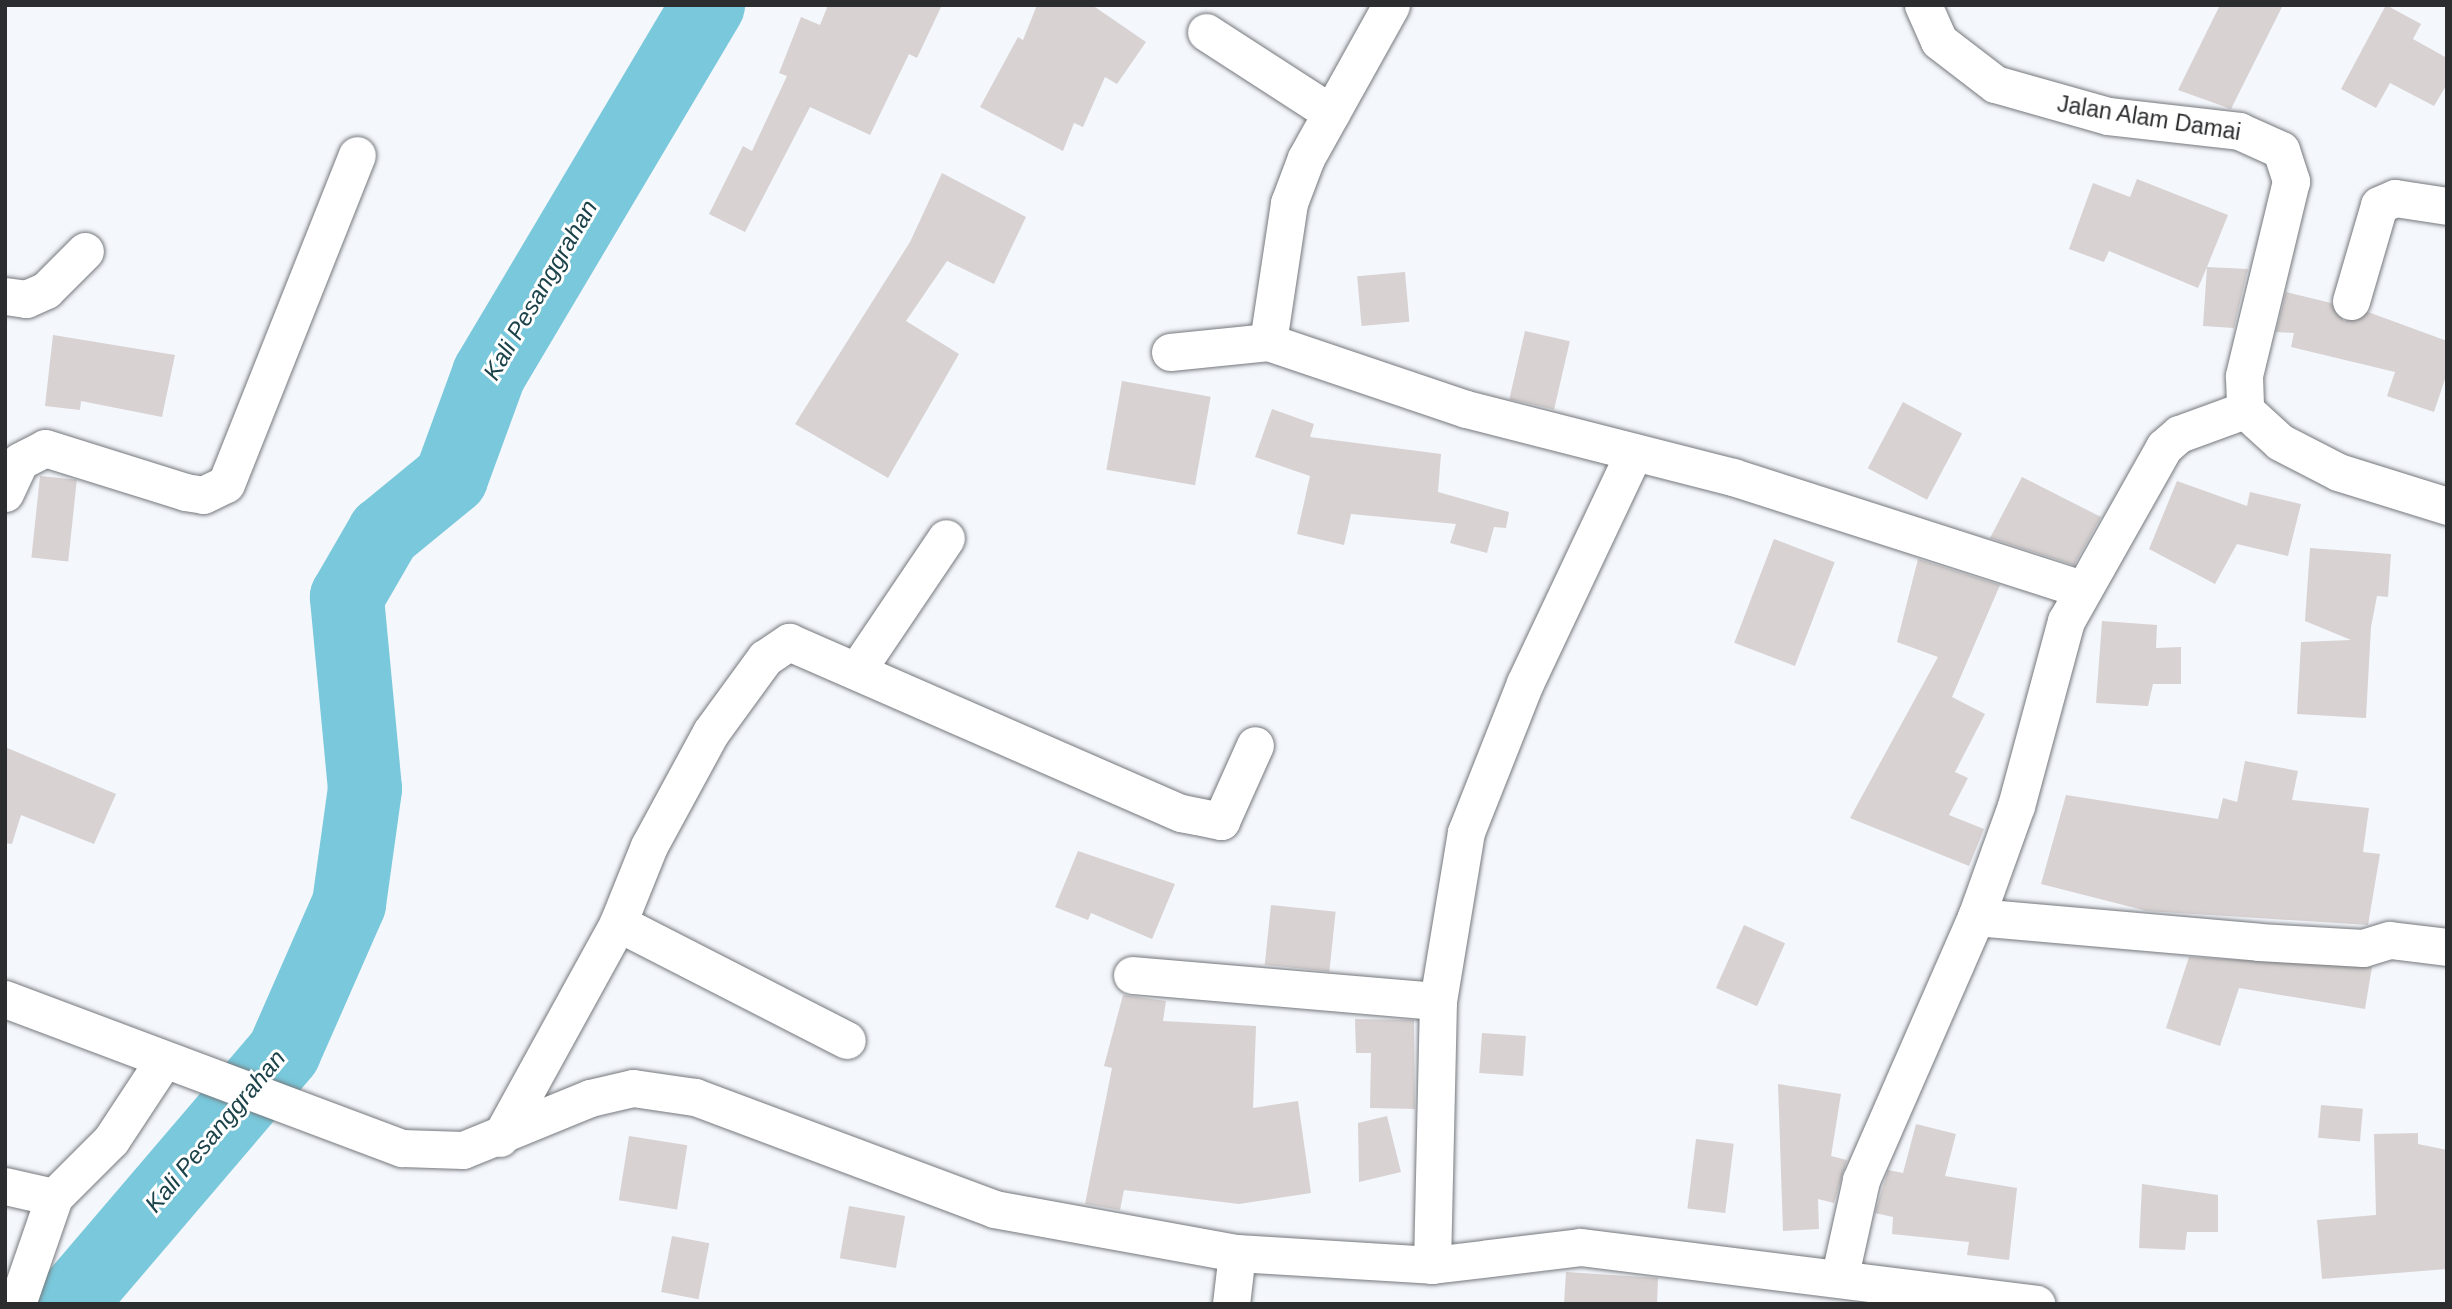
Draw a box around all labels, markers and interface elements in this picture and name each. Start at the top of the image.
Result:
street label: Jalan Alam Damai [2055,90,2243,146]
water label: Kali Pesanggrahan [477,195,603,385]
water label: Kali Pesanggrahan [139,1044,291,1218]

